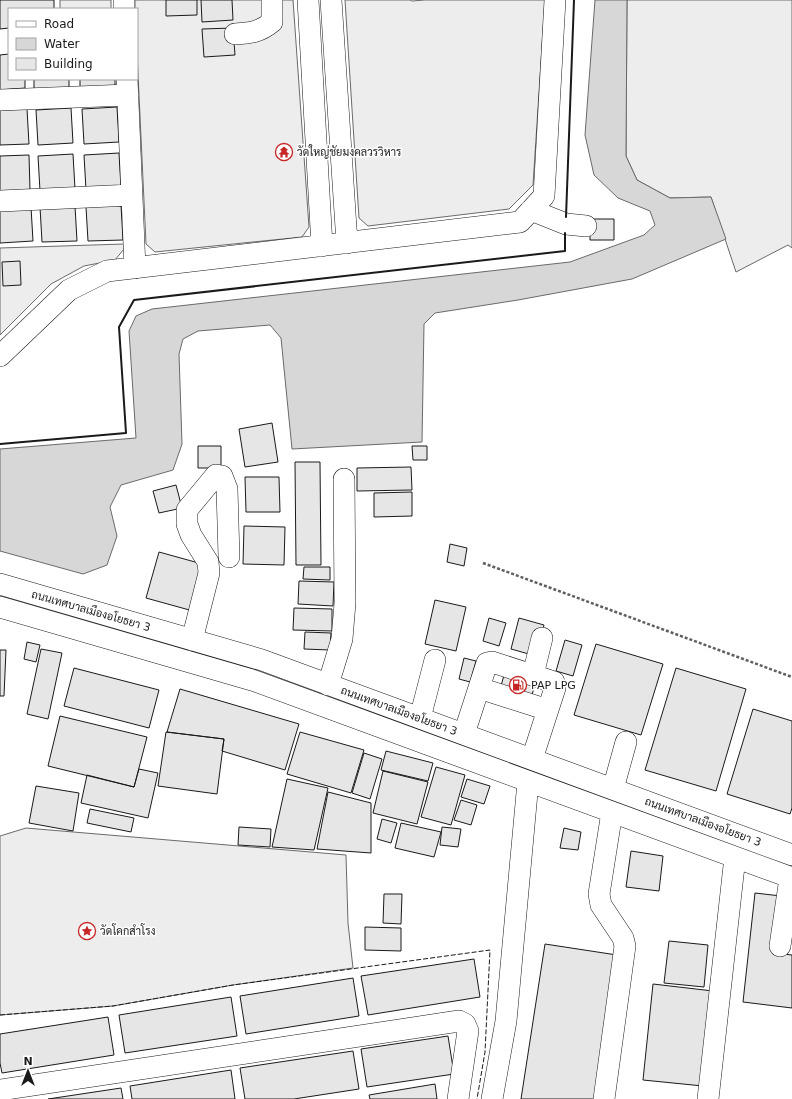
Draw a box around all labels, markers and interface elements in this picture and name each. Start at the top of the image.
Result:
legend [8,8,138,80]
text: Road [44,17,74,31]
text: Water [44,37,80,51]
text: Building [44,57,93,71]
temple icon: วัดใหญ่ชัยมงคลวรวิหาร [274,142,294,162]
place label: วัดใหญ่ชัยมงคลวรวิหาร [297,144,401,159]
street label: ถนนเทศบาลเมืองอโยธยา 3 [30,586,153,634]
fuel station icon: PAP LPG [508,675,528,695]
place label: PAP LPG [531,679,576,692]
street label: ถนนเทศบาลเมืองอโยธยา 3 [339,682,460,738]
street label: ถนนเทศบาลเมืองอโยธยา 3 [643,793,764,849]
place icon: วัดโคกสำโรง [77,921,97,941]
place label: วัดโคกสำโรง [100,923,155,938]
north arrow [8,1051,48,1091]
text: N [23,1055,33,1068]

